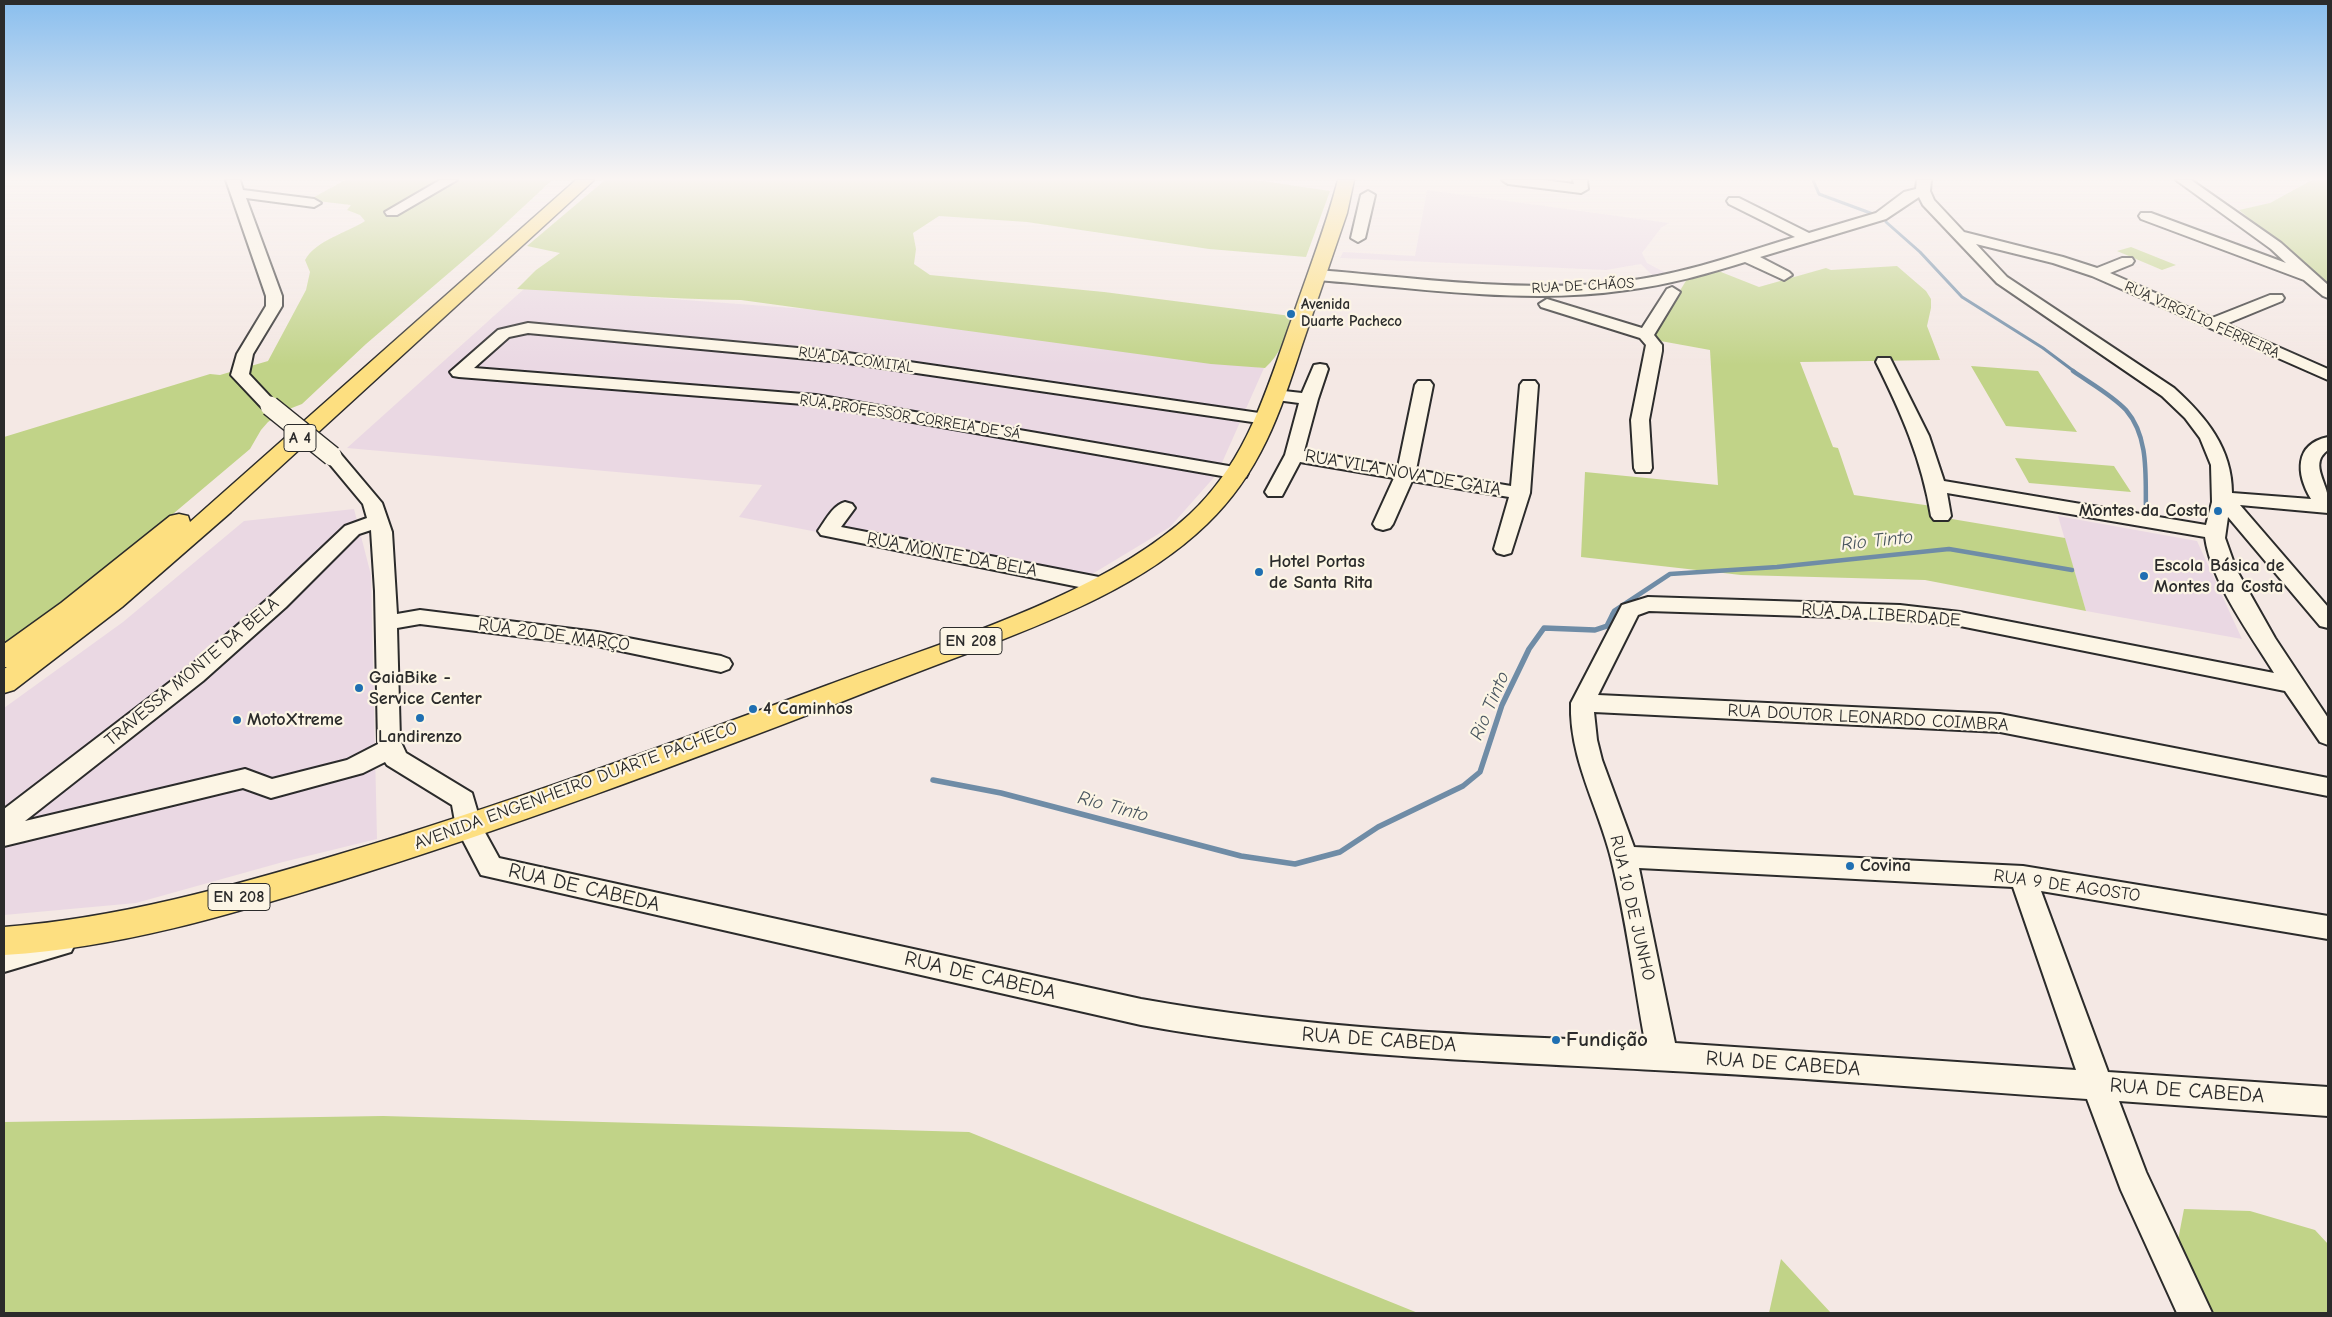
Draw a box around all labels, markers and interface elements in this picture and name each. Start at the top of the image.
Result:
street label: RUA DE CHÃOS [1531,274,1635,298]
street label: RUA VIRGÍLIO FERREIRA [2122,278,2282,362]
place label: Avenida Duarte Pacheco [1301,296,1402,331]
marker: Avenida Duarte Pacheco [1285,308,1297,320]
street label: RUA DA COMITAL [797,343,915,377]
street label: RUA PROFESSOR CORREIA DE SÁ [798,391,1022,443]
road number: A 4 [284,424,316,452]
street label: RUA VILA NOVA DE GAIA [1303,445,1503,501]
place label: Montes da Costa [2079,500,2208,522]
marker: Montes da Costa [2212,505,2224,517]
water label: Rio Tinto [1840,526,1914,556]
street label: RUA MONTE DA BELA [865,528,1039,582]
place label: Hotel Portas de Santa Rita [1269,551,1373,594]
place label: Escola Básica de Montes da Costa [2154,555,2284,598]
marker: Hotel Portas de Santa Rita [1253,566,1265,578]
marker: Escola Básica de Montes da Costa [2138,570,2150,582]
street label: TRAVESSA MONTE DA BELA [101,593,283,751]
street label: RUA DA LIBERDADE [1801,599,1961,631]
street label: RUA 20 DE MARÇO [477,614,631,656]
road number: EN 208 [940,627,1002,654]
place label: GaiaBike - Service Center [369,667,482,710]
water label: Rio Tinto [1465,668,1515,744]
marker: GaiaBike - Service Center [353,682,365,694]
place label: 4 Caminhos [763,698,853,720]
street label: RUA DOUTOR LEONARDO COIMBRA [1727,700,2009,736]
marker: 4 Caminhos [747,703,759,715]
place label: MotoXtreme [247,709,343,731]
marker: Landirenzo [414,712,426,724]
marker: MotoXtreme [231,714,243,726]
street label: AVENIDA ENGENHEIRO DUARTE PACHECO [411,717,741,855]
place label: Landirenzo [378,726,462,748]
water label: Rio Tinto [1075,787,1151,827]
street label: RUA 10 DE JUNHO [1605,833,1659,983]
place label: Covina [1860,855,1911,877]
street label: RUA DE CABEDA [506,858,662,918]
marker: Covina [1844,860,1856,872]
street label: RUA 9 DE AGOSTO [1992,865,2142,907]
road number: EN 208 [208,884,270,910]
street label: RUA DE CABEDA [902,946,1058,1006]
street label: RUA DE CABEDA [1301,1022,1457,1058]
place label: Fundição [1566,1027,1648,1053]
marker: Fundição [1550,1034,1562,1046]
street label: RUA DE CABEDA [1705,1046,1861,1082]
street label: RUA DE CABEDA [2109,1073,2265,1109]

